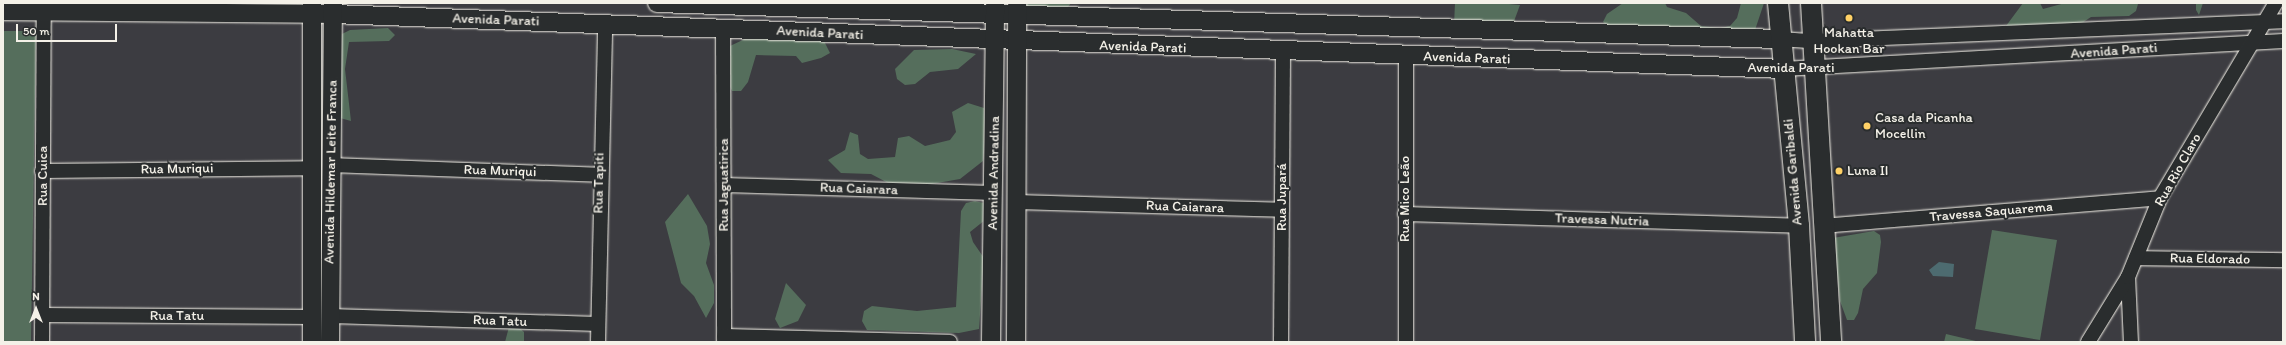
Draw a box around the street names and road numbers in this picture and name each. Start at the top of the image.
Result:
street label: Avenida Parati [452,10,540,30]
street label: Avenida Parati [776,22,864,44]
street label: Avenida Parati [1099,37,1187,57]
street label: Avenida Parati [2070,40,2158,62]
street label: Avenida Parati [1423,48,1511,68]
street label: Avenida Parati [1747,60,1835,76]
street label: Avenida Hildemar Leite Franca [321,80,341,264]
street label: Avenida Andradina [985,116,1003,230]
street label: Avenida Garibaldi [1780,118,1806,226]
street label: Rua Rio Claro [2151,130,2205,210]
street label: Rua Jaguatirica [716,138,732,232]
street label: Rua Cuica [35,146,51,206]
street label: Rua Tapiti [590,153,608,213]
street label: Rua Mico Leão [1397,156,1413,242]
street label: Rua Muriqui [141,160,213,178]
street label: Rua Muriqui [463,161,537,181]
street label: Rua Jupará [1274,163,1290,231]
street label: Rua Caiarara [820,179,898,199]
street label: Rua Caiarara [1146,197,1224,217]
street label: Travessa Saquarema [1929,198,2053,226]
street label: Travessa Nutria [1555,210,1649,230]
street label: Rua Eldorado [2170,250,2250,268]
street label: Rua Tatu [151,308,203,324]
street label: Rua Tatu [473,312,527,330]

